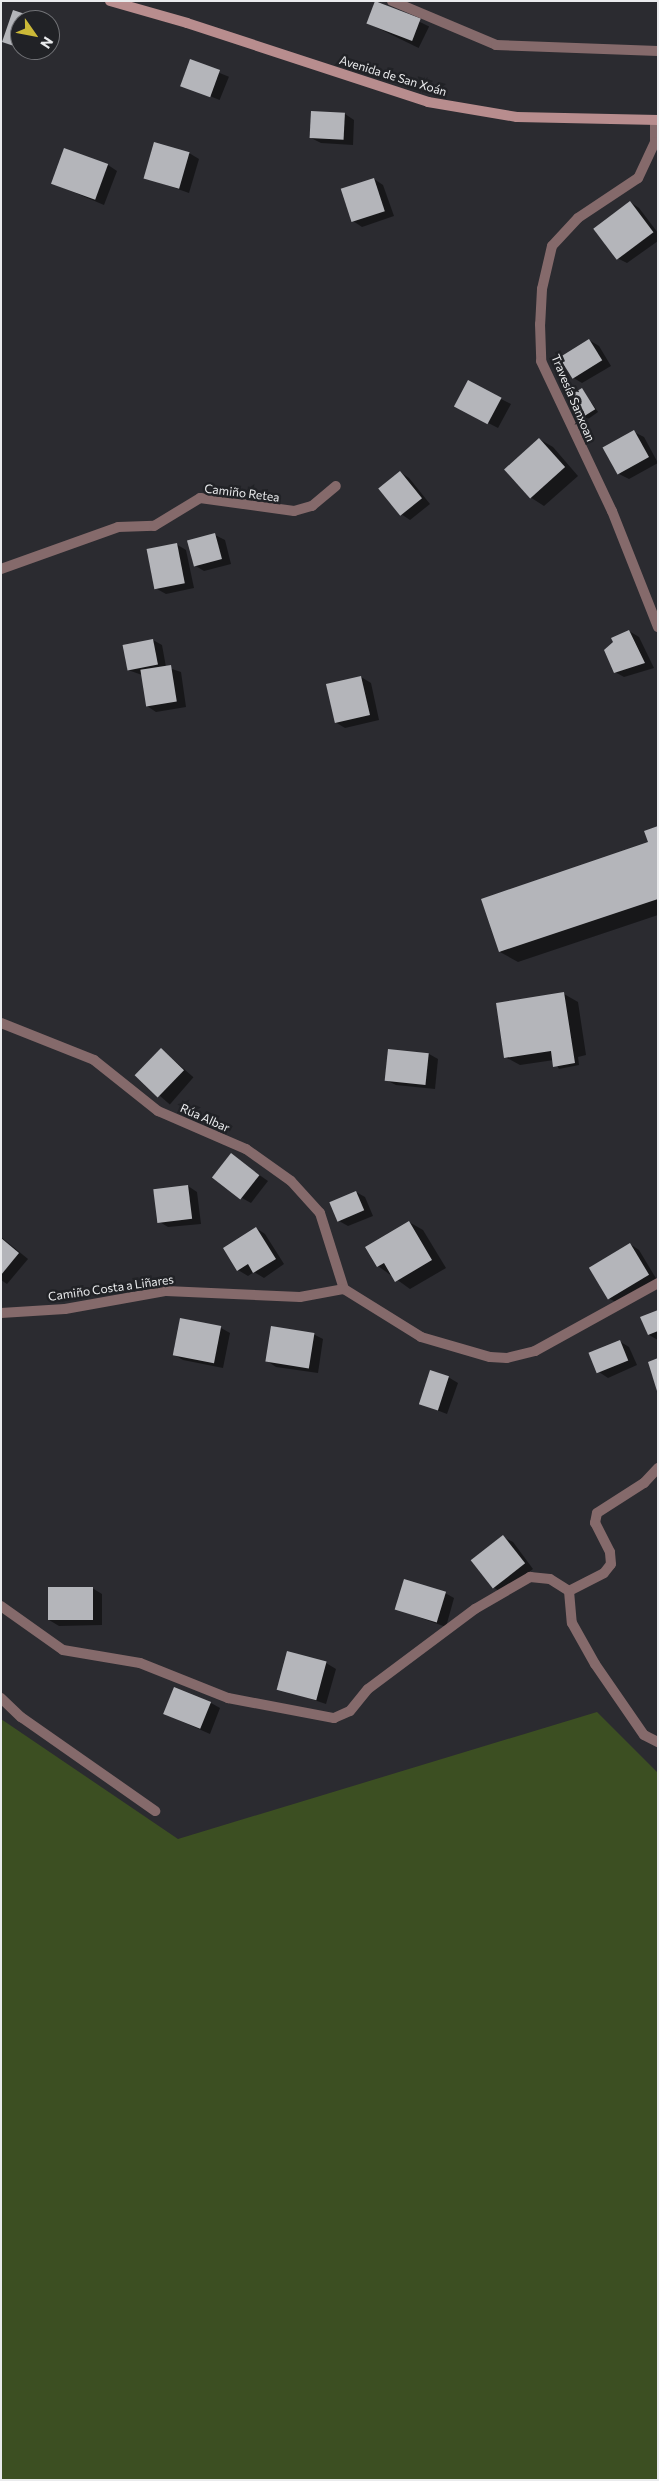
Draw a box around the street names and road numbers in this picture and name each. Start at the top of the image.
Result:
street label: Avenida de San Xoán [338,53,448,99]
street label: Travesía Sanxoan [548,352,598,444]
street label: Camiño Retea [204,481,280,505]
street label: Rúa Albar [178,1101,232,1135]
street label: Camiño Costa a Liñares [47,1272,175,1304]

